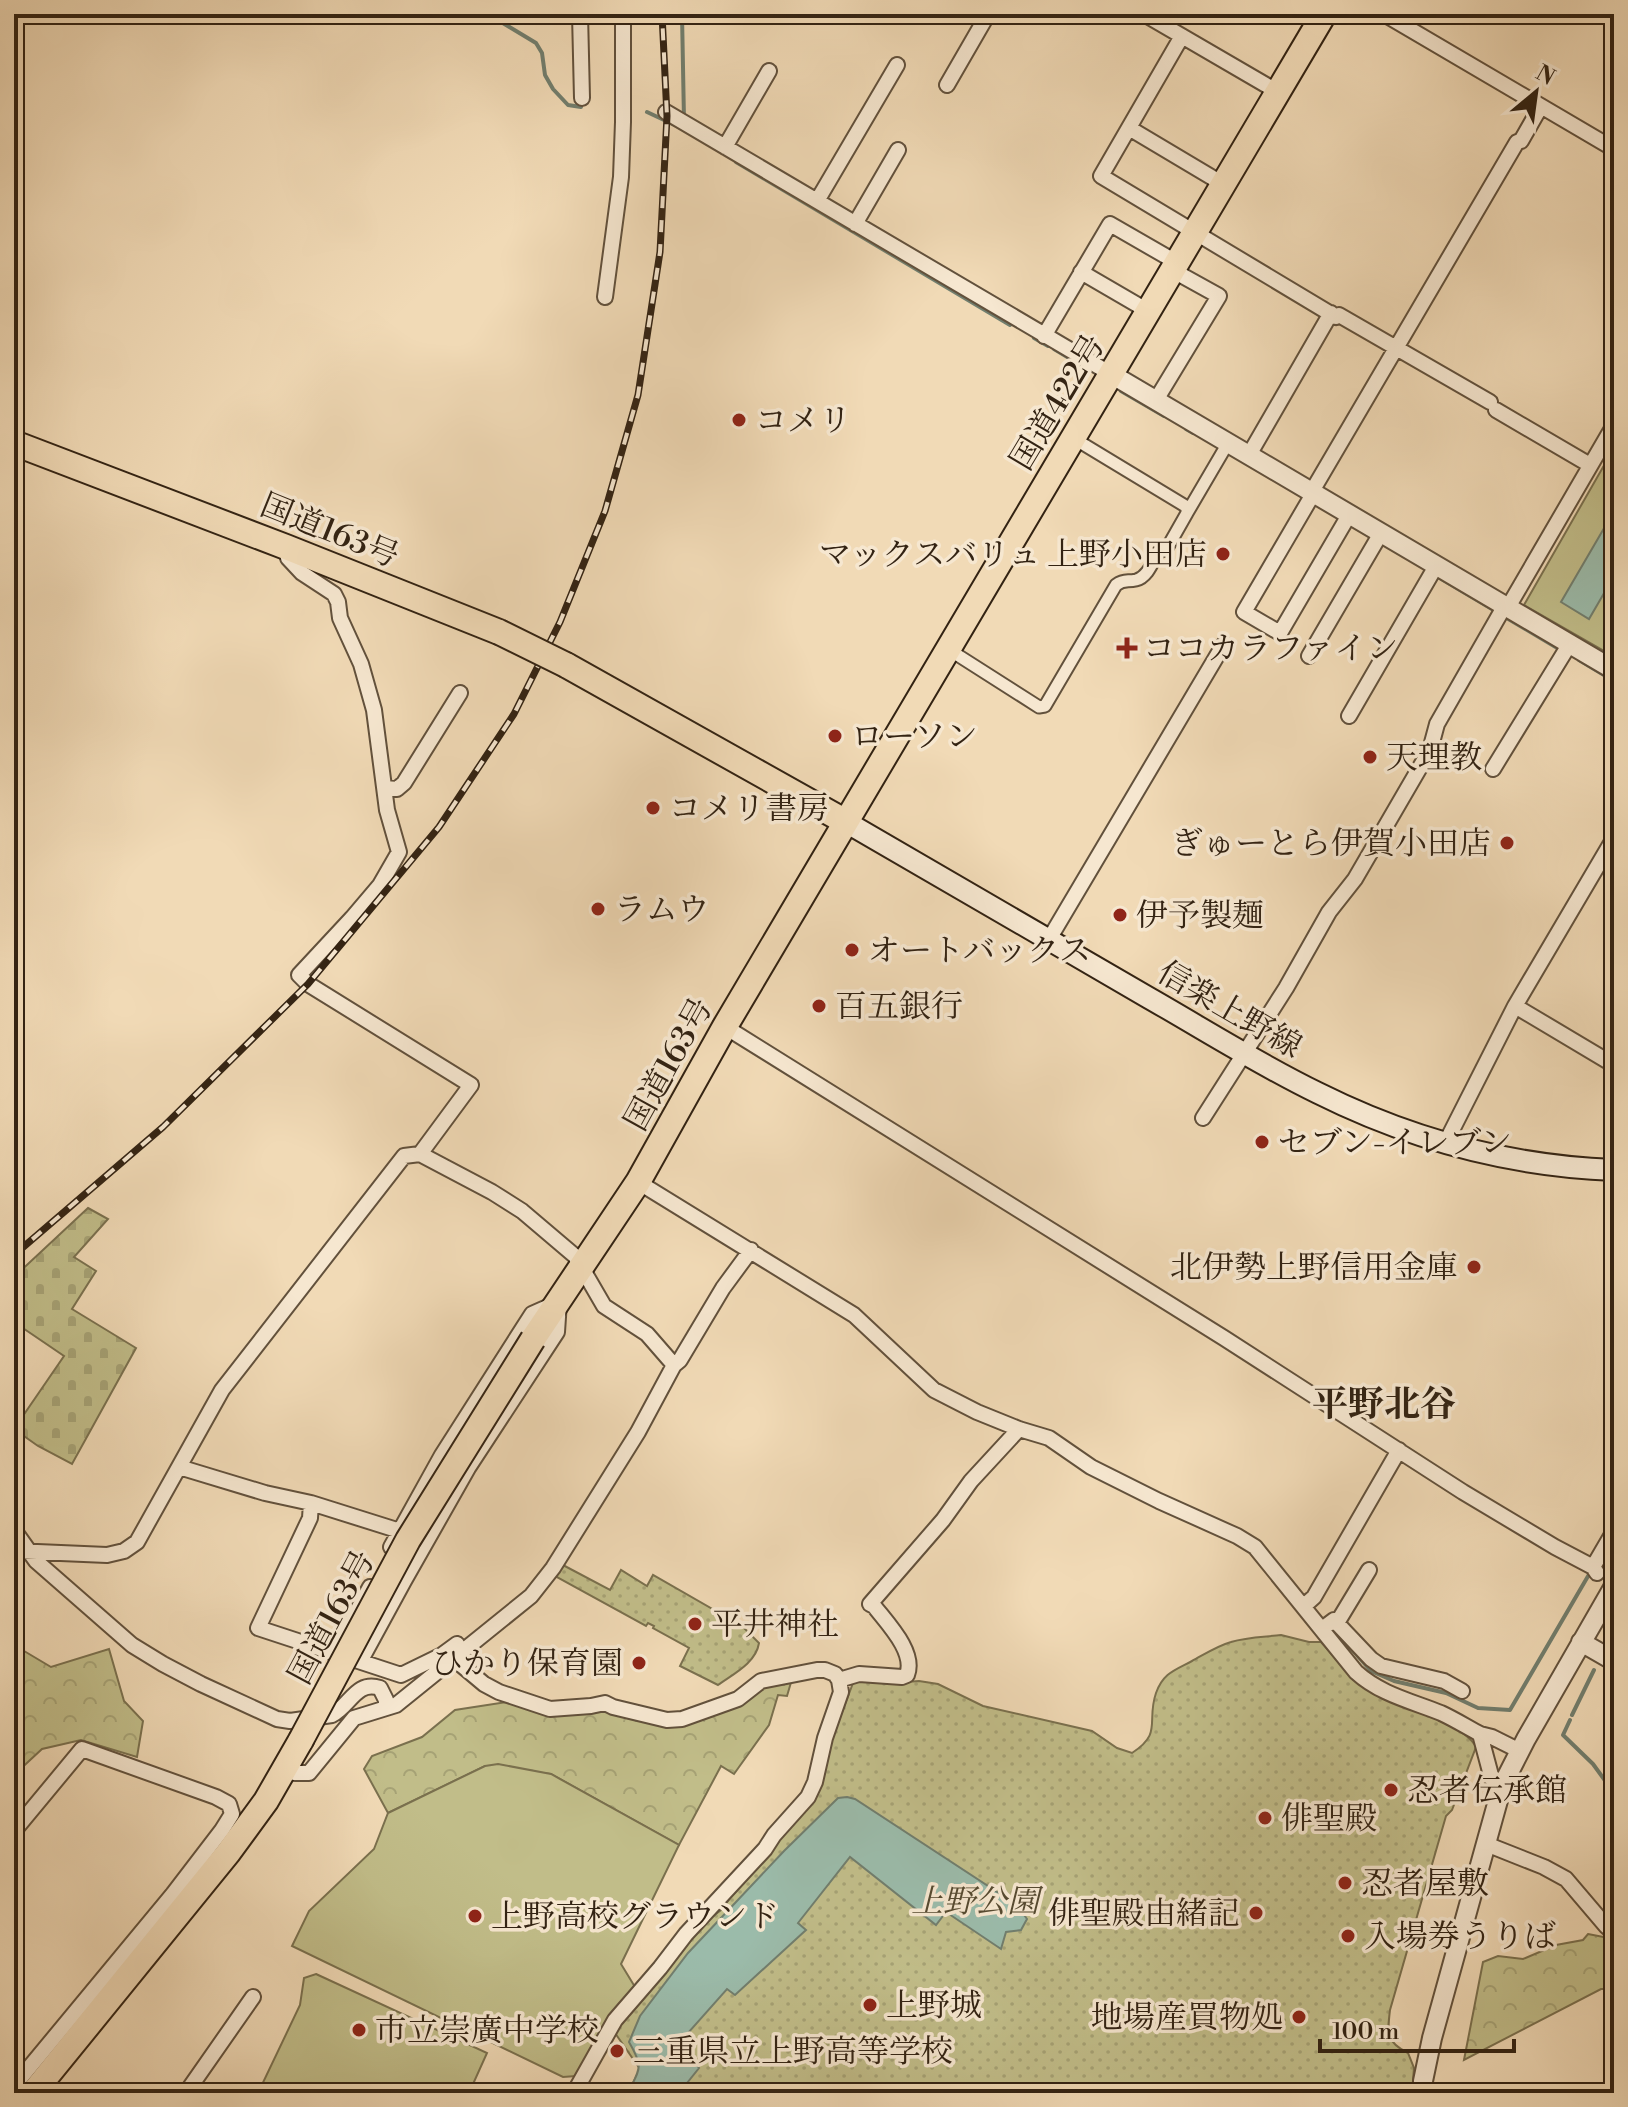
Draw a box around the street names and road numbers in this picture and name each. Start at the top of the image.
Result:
street label: 国道422号 [1002,327,1114,478]
street label: 国道163号 [255,485,405,577]
street label: 信楽上野線 [1150,953,1309,1067]
street label: 国道163号 [616,991,722,1138]
street label: 国道163号 [280,1544,384,1691]

